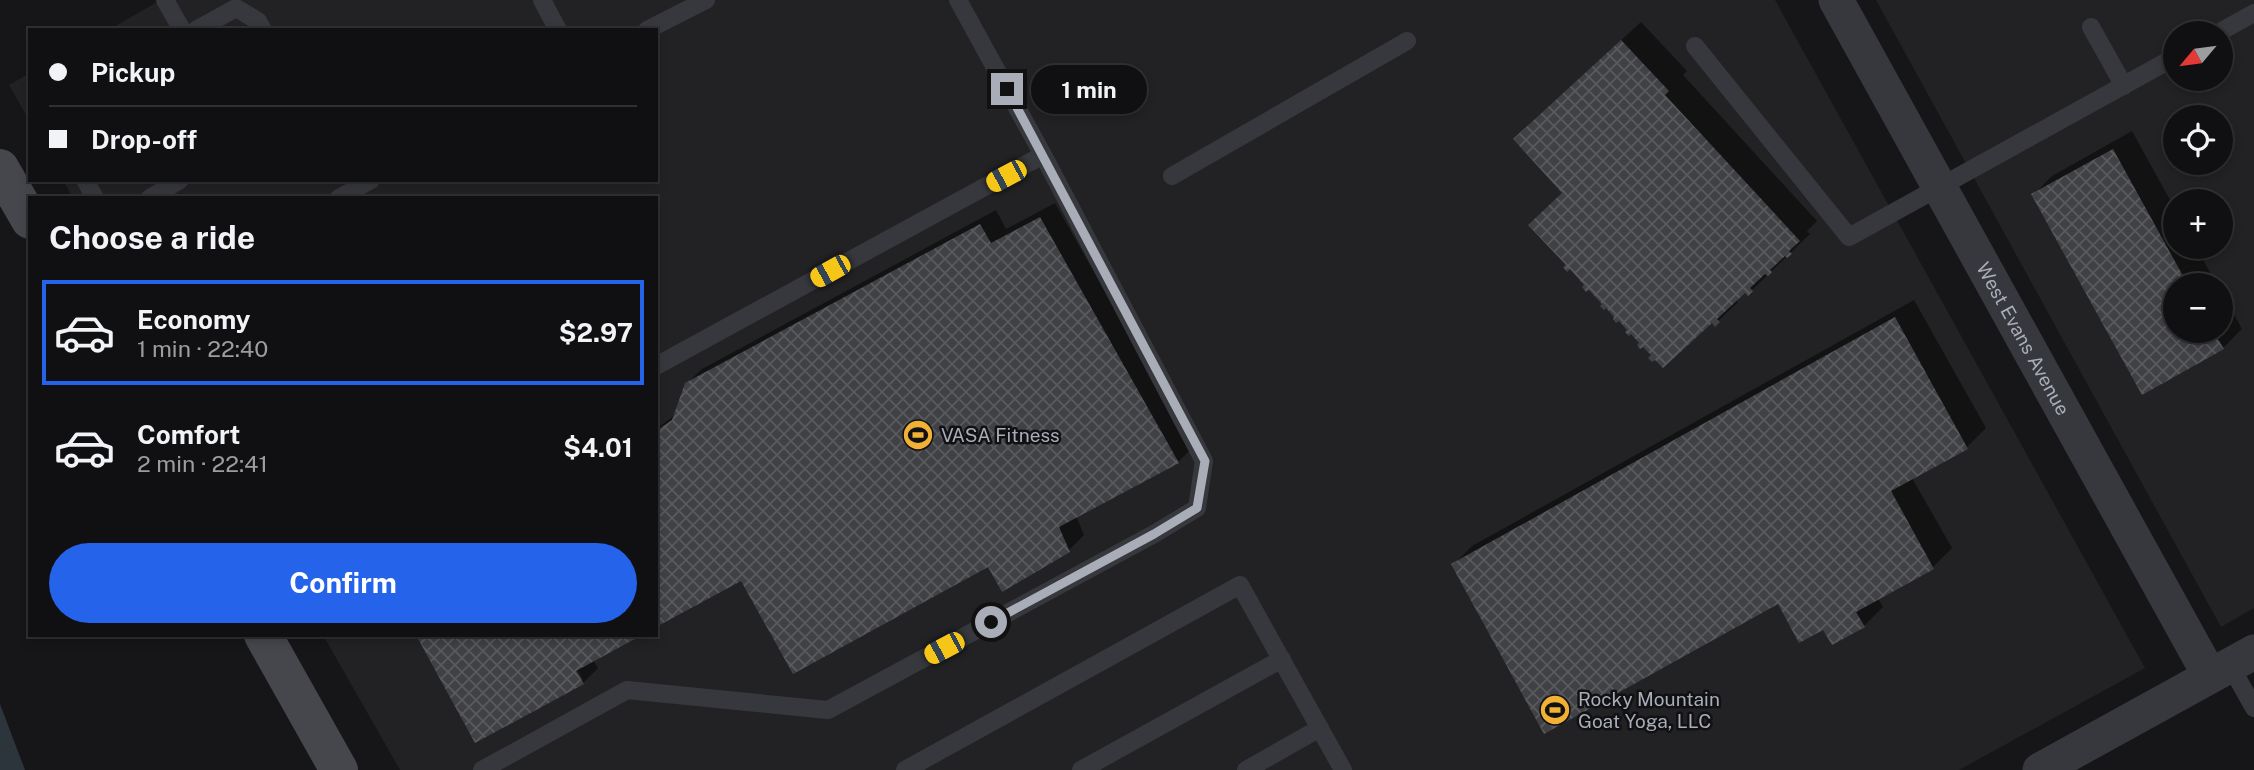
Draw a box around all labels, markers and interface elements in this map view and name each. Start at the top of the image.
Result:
north arrow [2163,21,2233,91]
map controls [2163,21,2233,343]
text: Pickup [91,57,175,88]
callout: 1 min [1032,64,1147,114]
route end [991,73,1023,105]
text: 1 min [1061,76,1117,103]
button: locate [2163,105,2233,175]
text: Drop-off [91,124,197,155]
car [983,157,1030,195]
button: + [2163,189,2233,259]
text: Choose a ride [49,219,255,256]
car [807,252,854,290]
street label: West Evans Avenue [1972,258,2074,419]
button: − [2163,273,2233,343]
icon: car [53,301,116,364]
text: Economy [137,304,250,335]
text: $2.97 [559,317,633,348]
text: 1 min · 22:40 [137,335,268,362]
icon: car [53,416,116,479]
sports icon: VASA Fitness [901,418,935,452]
text: Comfort [137,419,240,450]
place label: VASA Fitness [941,424,1060,446]
text: $4.01 [563,432,633,463]
text: 2 min · 22:41 [137,450,268,477]
button: Confirm [49,543,637,623]
route start [975,606,1007,638]
car [921,629,968,667]
place label: Rocky Mountain Goat Yoga, LLC [1578,688,1720,732]
sports icon: Rocky Mountain Goat Yoga, LLC [1538,693,1572,727]

